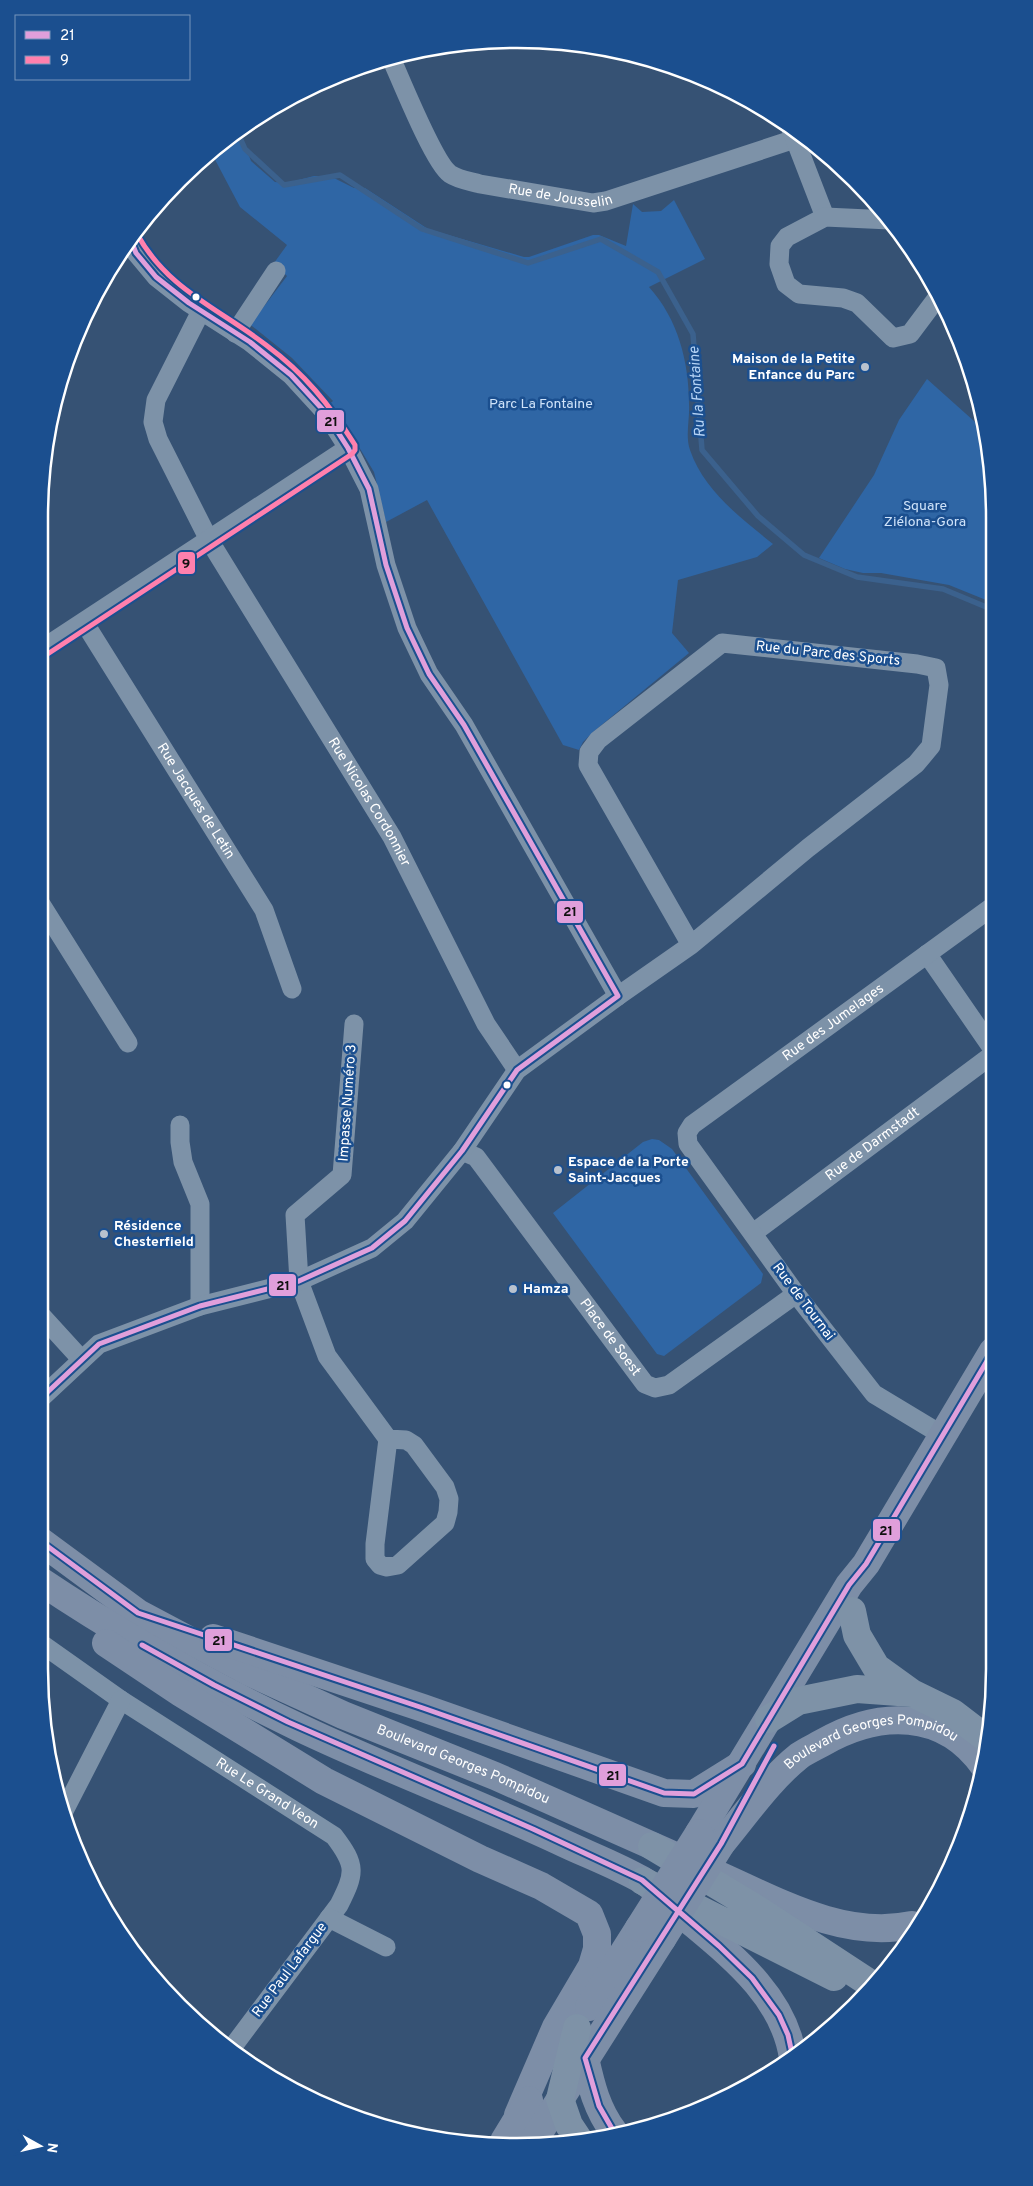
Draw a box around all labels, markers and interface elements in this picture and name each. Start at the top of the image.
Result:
legend [15,15,190,80]
text: 21 [60,27,75,46]
text: 9 [60,52,69,71]
street label: Rue de Jousselin [507,180,615,212]
unlabelled marker [191,292,201,302]
water label: Ru la Fontaine [685,346,711,438]
place label: Maison de la Petite Enfance du Parc [732,351,855,384]
marker: Maison de la Petite Enfance du Parc [859,361,871,373]
park label: Parc La Fontaine [489,396,593,413]
line badge: 21 [316,409,345,433]
text: 21 [324,414,338,431]
park label: Square Ziélona-Gora [884,498,966,531]
line badge: 9 [177,551,196,575]
text: 9 [182,556,190,573]
street label: Rue du Parc des Sports [755,638,901,670]
street label: Rue Nicolas Cordonnier [324,734,414,870]
street label: Rue Jacques de Letin [153,740,238,862]
line badge: 21 [556,900,584,924]
text: 21 [563,904,577,921]
street label: Rue des Jumelages [779,980,887,1065]
street label: Impasse Numéro 3 [335,1044,361,1162]
unlabelled marker [502,1080,512,1090]
street label: Rue de Darmstadt [822,1103,923,1185]
place label: Espace de la Porte Saint-Jacques [568,1154,689,1187]
marker: Espace de la Porte Saint-Jacques [552,1164,564,1176]
place label: Résidence Chesterfield [114,1218,194,1251]
marker: Résidence Chesterfield [98,1228,110,1240]
street label: Rue de Tournai [768,1260,838,1344]
line badge: 21 [268,1273,297,1297]
text: 21 [276,1278,290,1295]
place label: Hamza [523,1281,569,1298]
marker: Hamza [507,1283,519,1295]
street label: Place de Soest [576,1295,645,1379]
line badge: 21 [872,1518,901,1542]
text: 21 [879,1523,893,1540]
line badge: 21 [204,1628,233,1652]
text: 21 [212,1633,226,1650]
street label: Boulevard Georges Pompidou [781,1712,961,1773]
street label: Boulevard Georges Pompidou [374,1721,552,1808]
street label: Rue Le Grand Veon [213,1754,322,1833]
line badge: 21 [598,1763,627,1787]
text: 21 [606,1768,620,1785]
street label: Rue Paul Lafargue [249,1919,331,2021]
north arrow [15,2121,65,2171]
text: N [42,2141,61,2154]

